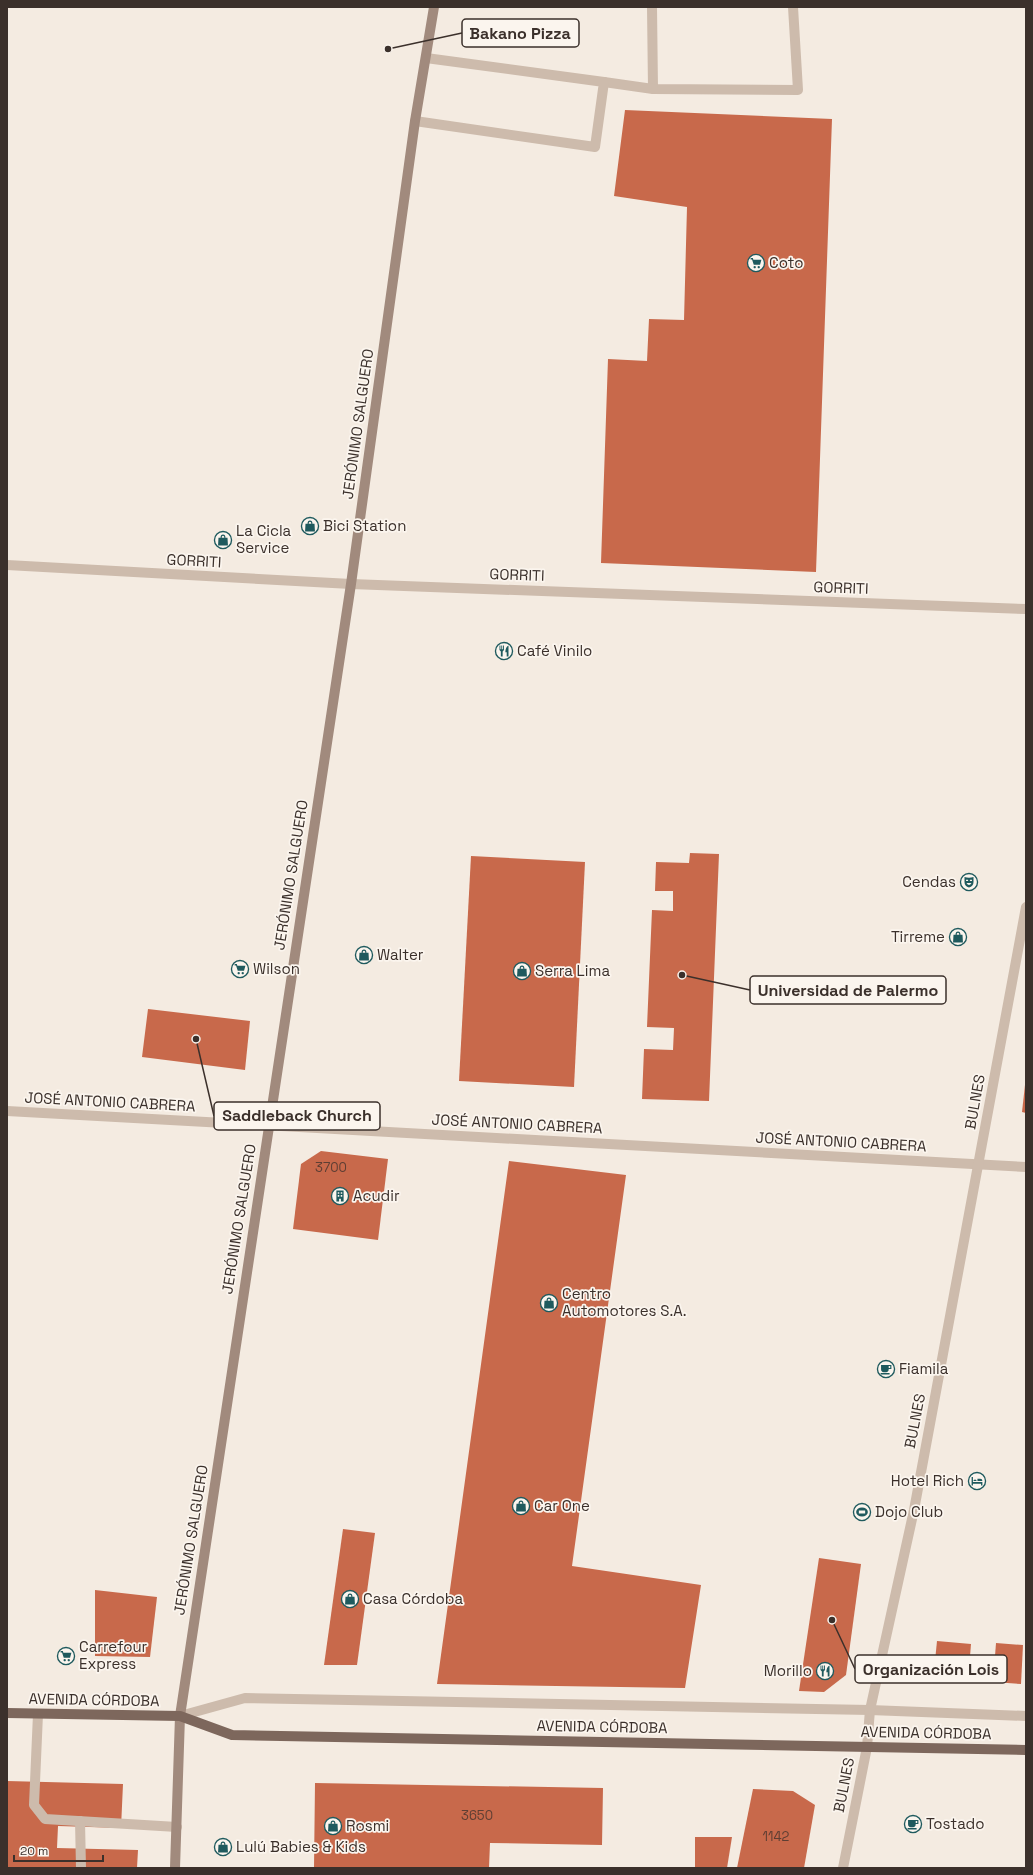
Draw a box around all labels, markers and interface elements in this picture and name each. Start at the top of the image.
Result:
callout: Bakano Pizza [462,19,579,47]
text: Bakano Pizza [469,23,571,44]
supermarket icon: Coto [746,253,766,273]
place label: Coto [769,253,804,272]
street label: JERÓNIMO SALGUERO [338,348,377,500]
shop icon: Bici Station [300,516,320,536]
place label: Bici Station [323,516,406,535]
place label: La Cicla Service [236,521,292,557]
shop icon: La Cicla Service [213,530,233,550]
street label: GORRITI [166,550,222,571]
street label: GORRITI [489,564,545,585]
street label: GORRITI [813,577,869,598]
restaurant icon: Café Vinilo [494,641,514,661]
place label: Café Vinilo [517,641,592,660]
street label: JERÓNIMO SALGUERO [269,799,312,951]
place label: Cendas [902,872,956,891]
theatre icon: Cendas [959,872,979,892]
place label: Tirreme [891,927,945,946]
shop icon: Tirreme [948,927,968,947]
shop icon: Walter [354,945,374,965]
place label: Walter [377,945,424,964]
supermarket icon: Wilson [230,959,250,979]
place label: Wilson [253,959,300,978]
shop icon: Serra Lima [512,961,532,981]
place label: Serra Lima [535,961,610,980]
callout: Universidad de Palermo [750,976,946,1004]
text: Universidad de Palermo [758,980,938,1001]
street label: BULNES [960,1073,989,1131]
street label: JOSÉ ANTONIO CABRERA [24,1088,196,1115]
callout: Saddleback Church [214,1102,380,1130]
text: Saddleback Church [222,1105,372,1126]
street label: JOSÉ ANTONIO CABRERA [431,1110,603,1137]
street label: JOSÉ ANTONIO CABRERA [755,1128,927,1155]
street label: JERÓNIMO SALGUERO [217,1143,260,1295]
house number: 3700 [315,1159,347,1176]
building icon: Acudir [330,1186,350,1206]
place label: Acudir [353,1186,400,1205]
place label: Centro Automotores S.A. [562,1284,687,1320]
shop icon: Centro Automotores S.A. [539,1293,559,1313]
cafe icon: Fiamila [876,1359,896,1379]
place label: Fiamila [899,1359,949,1378]
street label: BULNES [900,1392,929,1450]
street label: JERÓNIMO SALGUERO [169,1464,212,1616]
place label: Hotel Rich [891,1471,964,1490]
hotel icon: Hotel Rich [967,1471,987,1491]
shop icon: Car One [511,1496,531,1516]
place label: Car One [534,1496,590,1515]
sports icon: Dojo Club [852,1502,872,1522]
place label: Dojo Club [875,1502,943,1521]
shop icon: Casa Córdoba [340,1589,360,1609]
place label: Casa Córdoba [363,1589,463,1608]
place label: Carrefour Express [79,1637,148,1673]
supermarket icon: Carrefour Express [56,1646,76,1666]
callout: Organización Lois [855,1655,1007,1683]
text: Organización Lois [863,1659,999,1680]
place label: Morillo [764,1661,812,1680]
restaurant icon: Morillo [815,1661,835,1681]
street label: AVENIDA CÓRDOBA [28,1689,160,1710]
street label: AVENIDA CÓRDOBA [536,1716,668,1737]
street label: AVENIDA CÓRDOBA [860,1722,992,1743]
street label: BULNES [829,1756,858,1814]
house number: 3650 [461,1807,493,1824]
cafe icon: Tostado [903,1814,923,1834]
place label: Tostado [926,1814,985,1833]
shop icon: Rosmi [323,1816,343,1836]
place label: Rosmi [346,1816,389,1835]
house number: 1142 [763,1828,790,1845]
scale bar [14,1837,103,1863]
shop icon: Lulú Babies & Kids [213,1837,233,1857]
place label: Lulú Babies & Kids [236,1837,366,1856]
text: 20 m [20,1843,48,1859]

